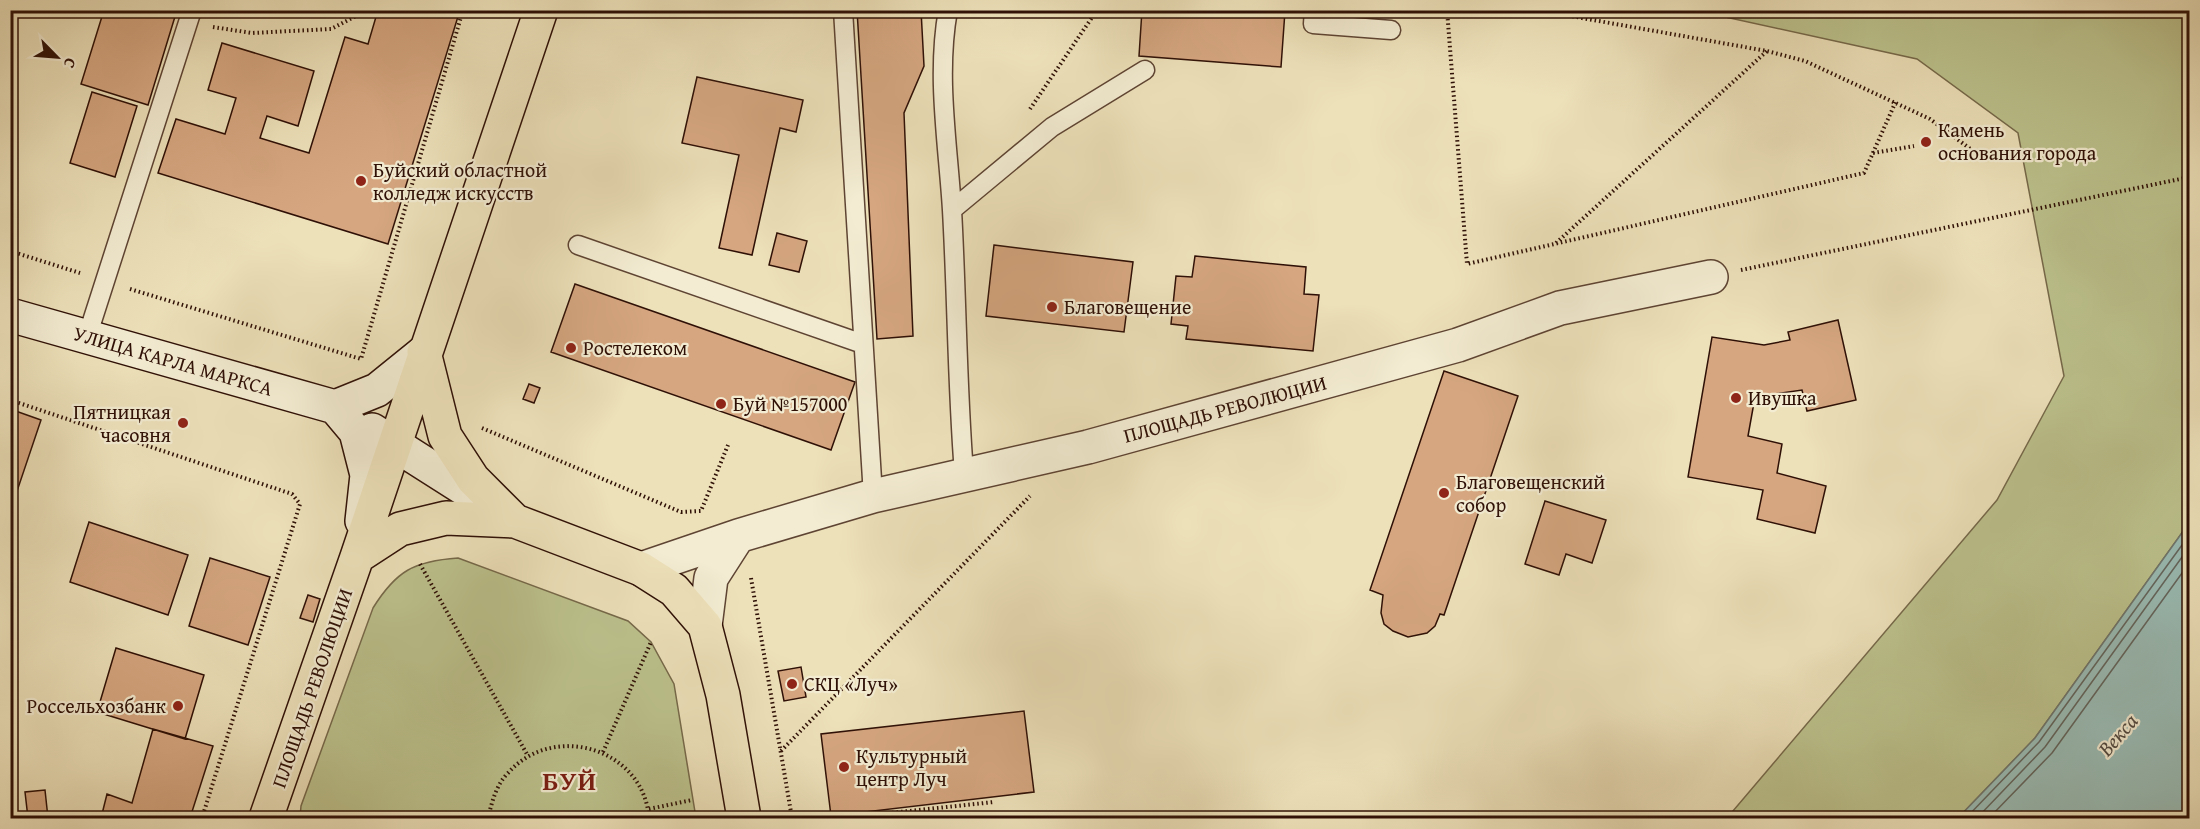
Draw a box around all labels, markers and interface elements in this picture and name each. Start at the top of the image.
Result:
north arrow [27,27,87,87]
text: С [58,54,83,73]
place label: Камень основания города [1938,115,2097,167]
marker: Камень основания города [1919,135,1933,149]
place label: Буйский областной колледж искусств [373,155,547,207]
marker: Буйский областной колледж искусств [354,174,368,188]
place label: Благовещение [1064,292,1191,321]
marker: Благовещение [1045,300,1059,314]
street label: УЛИЦА КАРЛА МАРКСА [70,318,276,403]
place label: Ростелеком [583,333,687,362]
marker: Ростелеком [564,341,578,355]
street label: ПЛОЩАДЬ РЕВОЛЮЦИИ [1120,367,1330,450]
place label: Ивушка [1748,383,1817,412]
place label: Буй №157000 [733,389,847,418]
marker: Ивушка [1729,391,1743,405]
place label: Пятницкая часовня [73,397,171,449]
marker: Буй №157000 [714,397,728,411]
marker: Пятницкая часовня [176,416,190,430]
place label: Благовещенский собор [1456,467,1605,519]
marker: Благовещенский собор [1437,486,1451,500]
street label: ПЛОЩАДЬ РЕВОЛЮЦИИ [264,584,359,791]
place label: СКЦ «Луч» [804,669,898,698]
marker: СКЦ «Луч» [785,677,799,691]
place label: Россельхозбанк [27,691,167,720]
marker: Россельхозбанк [171,699,185,713]
water label: Векса [2090,706,2145,764]
place label: Культурный центр Луч [856,741,967,793]
marker: Культурный центр Луч [837,760,851,774]
district label: БУЙ [543,761,597,800]

